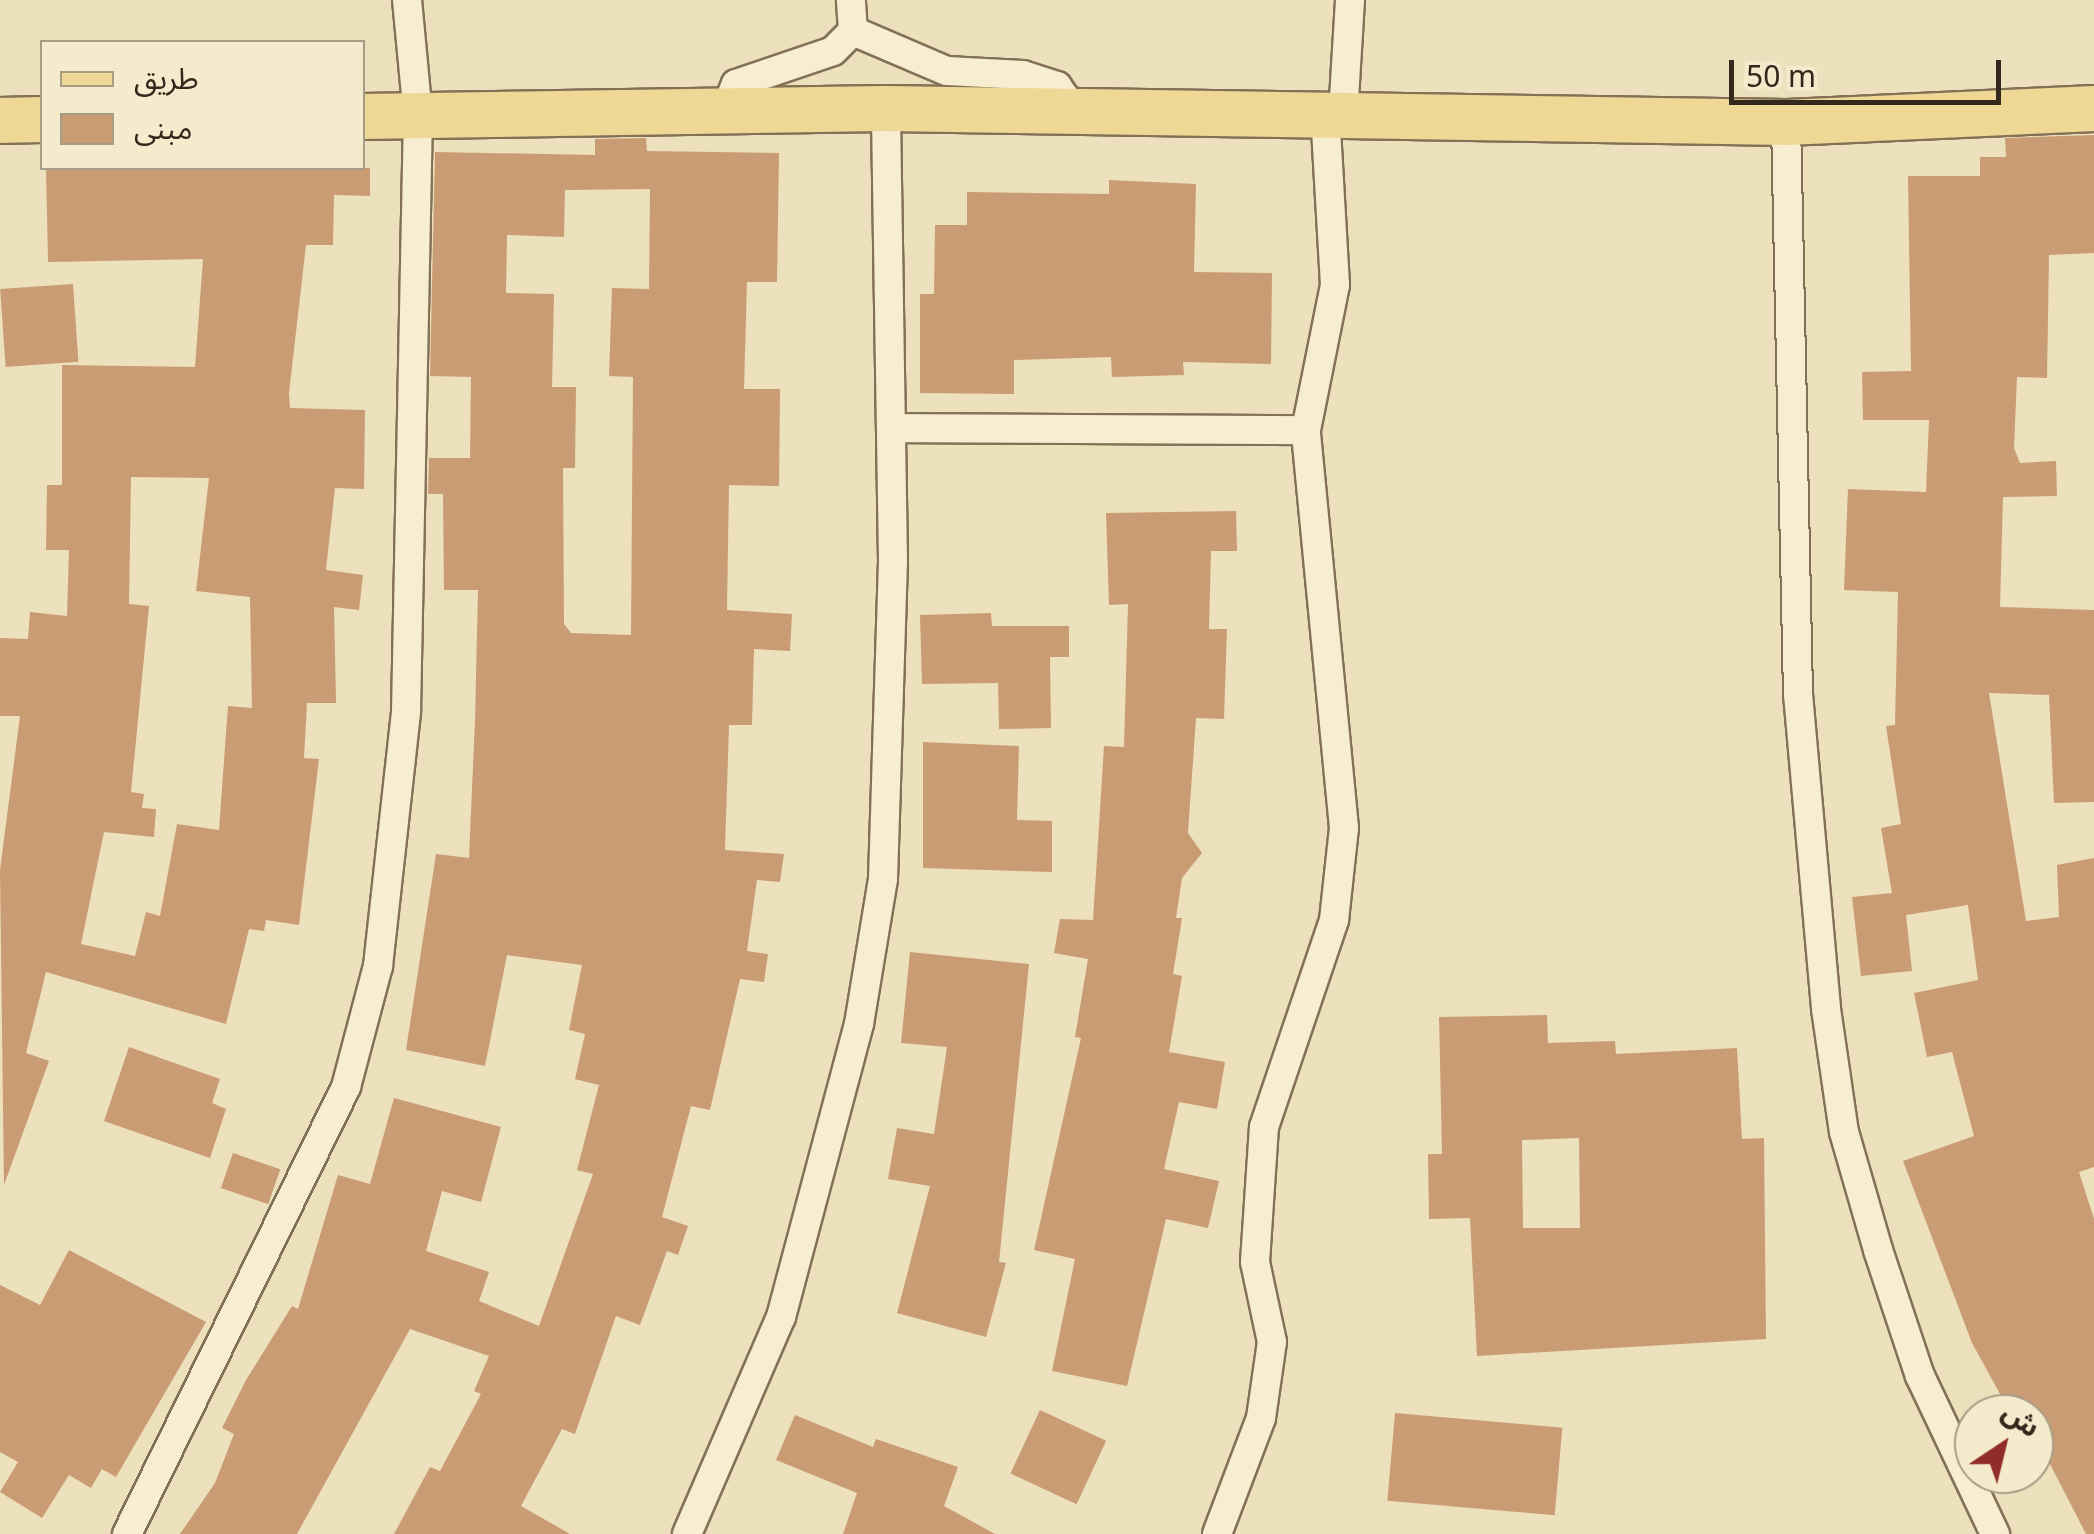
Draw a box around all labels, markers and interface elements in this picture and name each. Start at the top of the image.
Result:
legend [40,40,365,170]
scale bar [1734,40,2006,102]
text: 50 m [1746,46,1816,109]
text: طريق [134,48,199,111]
text: مبنى [134,98,192,161]
text: ش [1988,1385,2053,1456]
north arrow [1954,1394,2054,1494]

